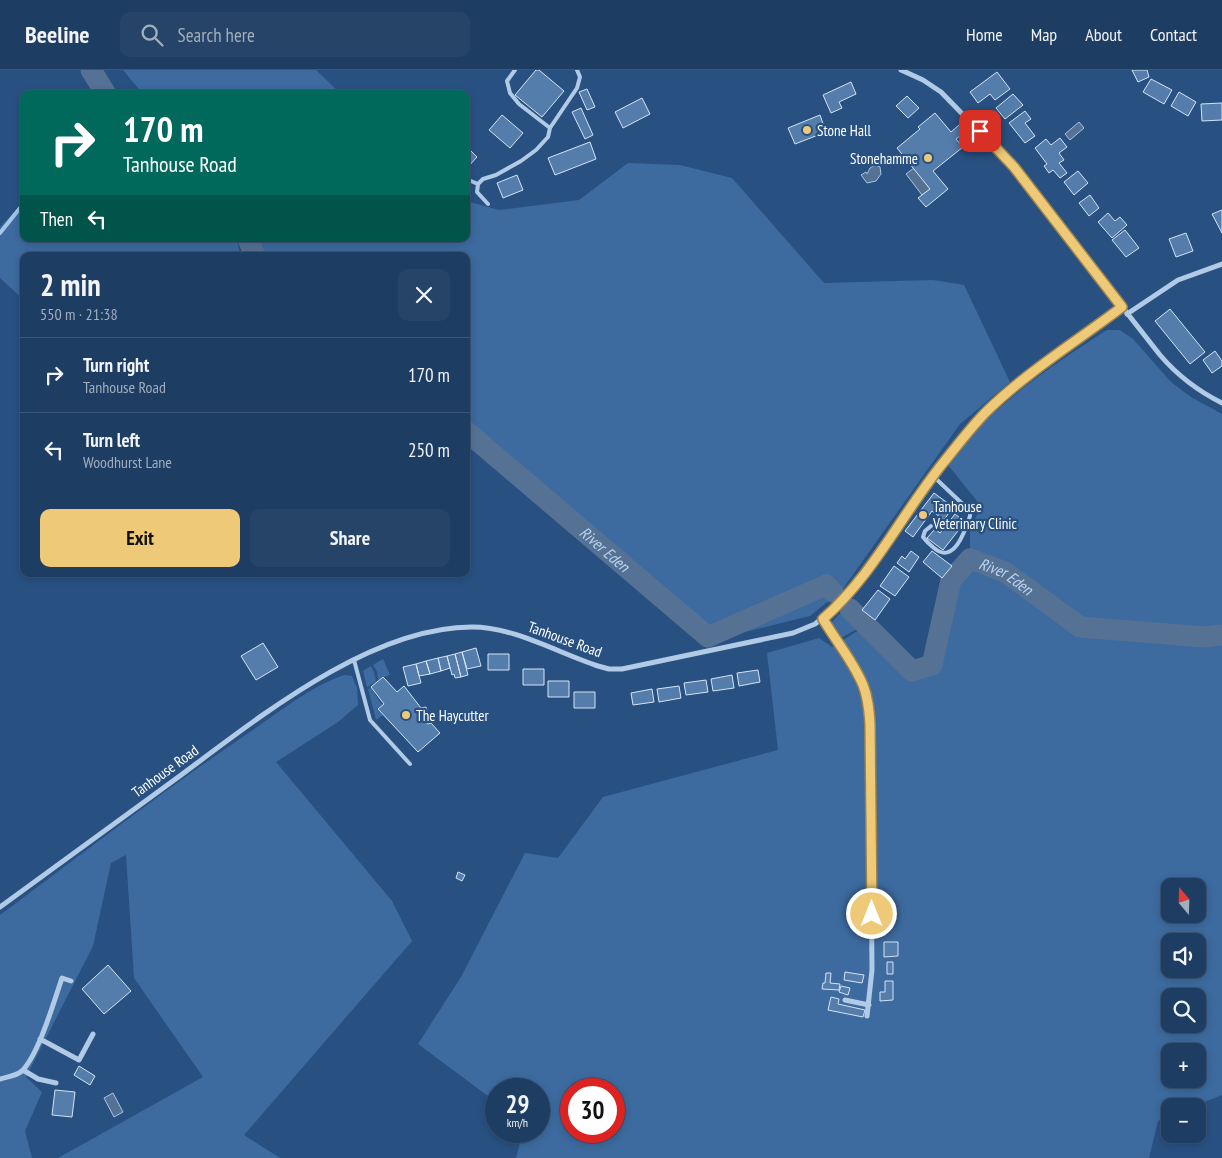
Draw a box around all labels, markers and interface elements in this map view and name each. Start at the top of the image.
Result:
search box [120,12,470,57]
text: Beeline [25,19,90,50]
icon: search [138,21,166,49]
text: Search here [178,23,255,47]
text: Home [966,23,1003,46]
text: Map [1031,23,1057,46]
text: About [1085,23,1122,46]
text: Contact [1150,23,1197,46]
text: 170 m [123,106,204,152]
icon: right [40,110,105,175]
pin [959,110,1001,152]
icon: arrive [966,117,994,145]
place label: Stone Hall [817,121,871,140]
marker: Stone Hall [801,124,813,136]
place label: Stonehamme [850,149,918,168]
text: Tanhouse Road [123,150,237,178]
marker: Stonehamme [922,152,934,164]
icon: left [83,205,111,233]
text: Then [40,207,73,231]
text: 2 min [40,265,101,304]
button: close [398,269,450,321]
text: 550 m · 21:38 [40,304,118,324]
text: Turn right [83,353,149,377]
icon: right [40,361,68,389]
text: 170 m [408,363,450,387]
text: Tanhouse Road [83,377,166,397]
text: Turn left [83,428,140,452]
icon: left [40,436,68,464]
text: 250 m [408,438,450,462]
text: Woodhurst Lane [83,452,172,472]
place label: Tanhouse Veterinary Clinic [932,497,1018,533]
button: Exit [40,509,240,567]
button: Share [250,509,450,567]
marker: Tanhouse Veterinary Clinic [917,509,929,521]
water label: River Eden [576,522,634,576]
water label: River Eden [976,553,1038,600]
street label: Tanhouse Road [525,617,605,661]
place label: The Haycutter [416,706,490,725]
marker: The Haycutter [400,709,412,721]
street label: Tanhouse Road [128,740,202,802]
north arrow [1161,878,1206,922]
map controls [1161,878,1206,1143]
position arrow [845,887,897,939]
button: sound [1161,933,1206,978]
button: search [1161,988,1206,1033]
button: + [1161,1043,1206,1088]
speed limit sign: 30 [560,1078,625,1143]
text: 29 [506,1088,529,1120]
button: − [1161,1098,1206,1143]
text: km/h [507,1115,528,1130]

